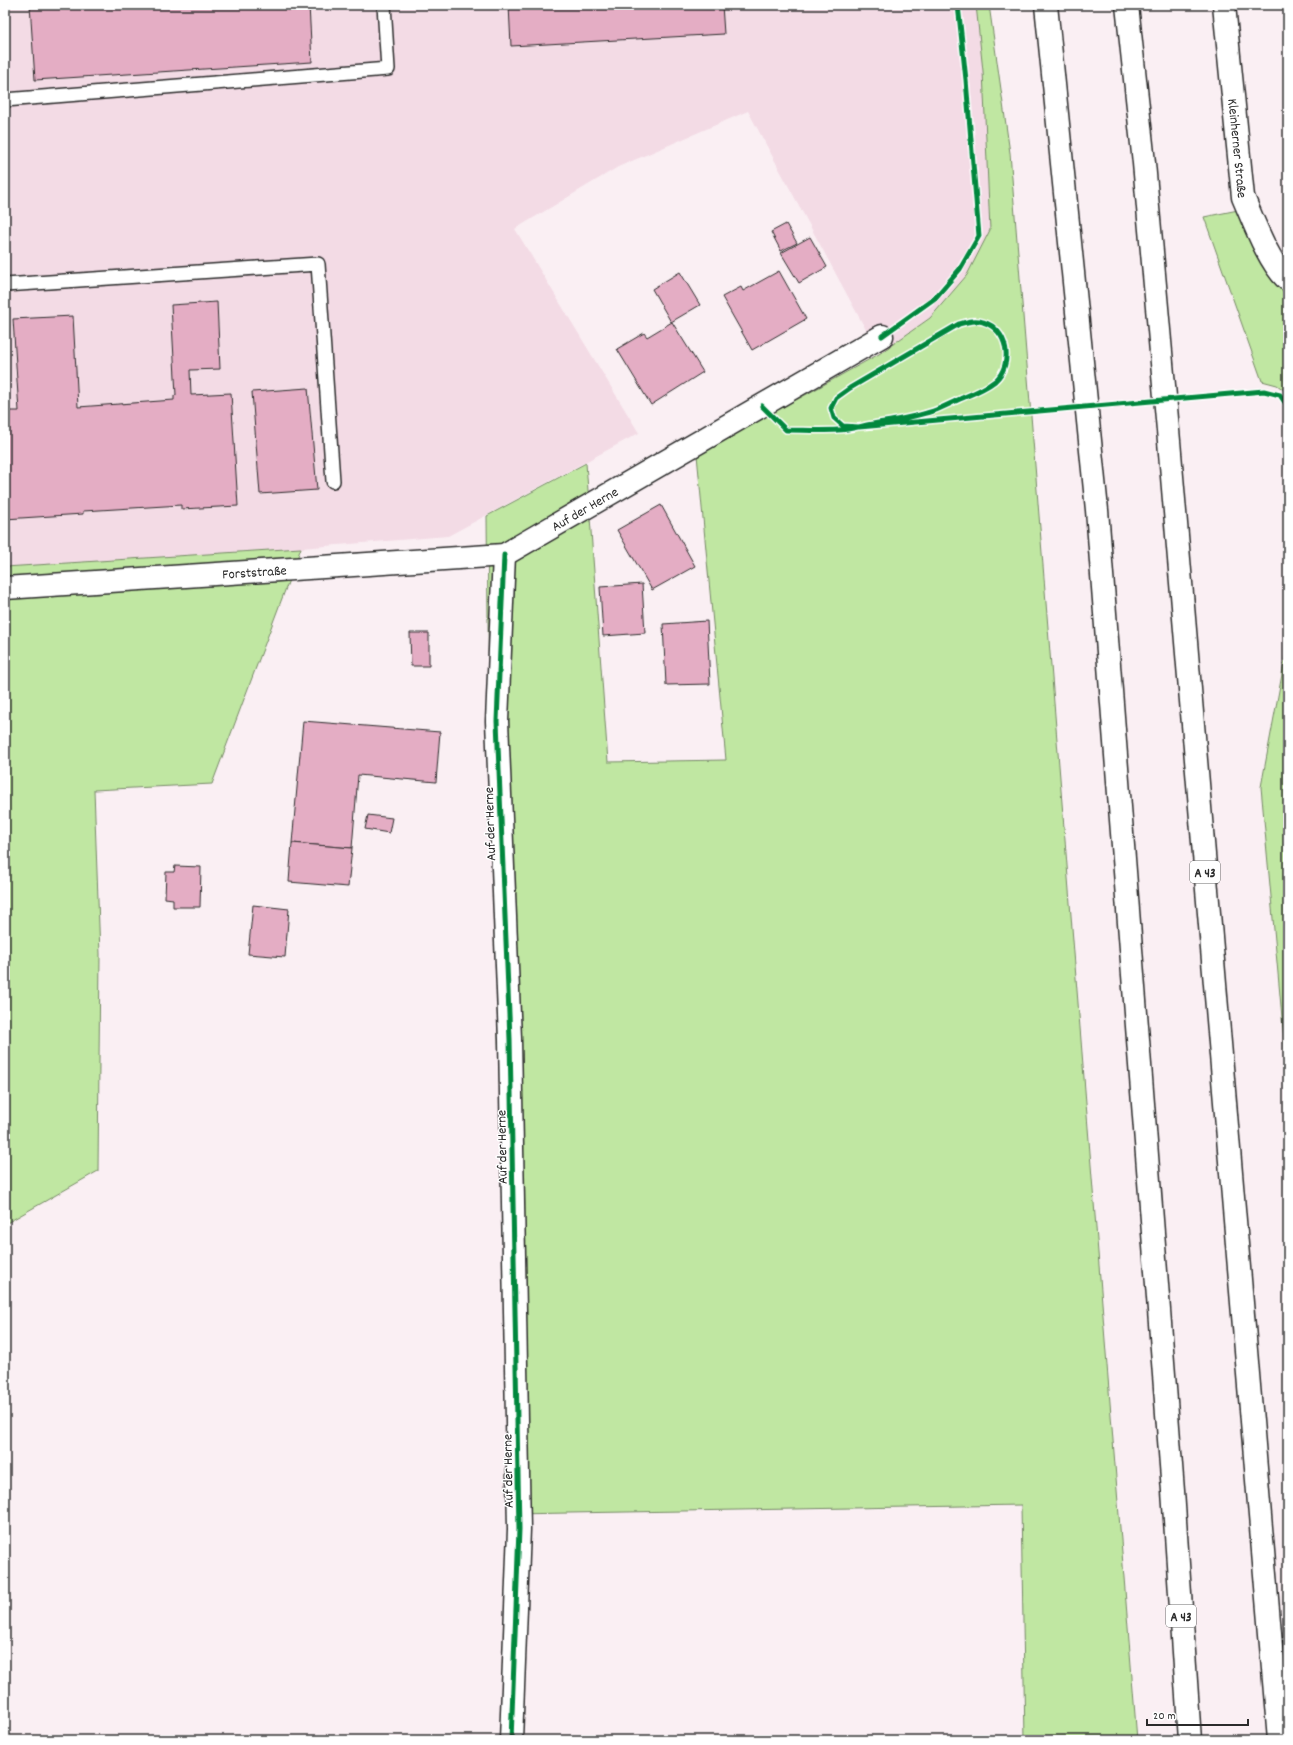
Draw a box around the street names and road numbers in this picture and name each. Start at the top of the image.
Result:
street label: Kleinherner Straße [1221,98,1251,199]
street label: Auf der Herne [548,483,623,537]
street label: Forststraße [222,561,287,586]
street label: Auf der Herne [480,787,502,861]
road number: A 43 [1190,861,1220,883]
street label: Auf der Herne [492,1110,514,1184]
street label: Auf der Herne [498,1434,520,1508]
road number: A 43 [1166,1605,1196,1627]

